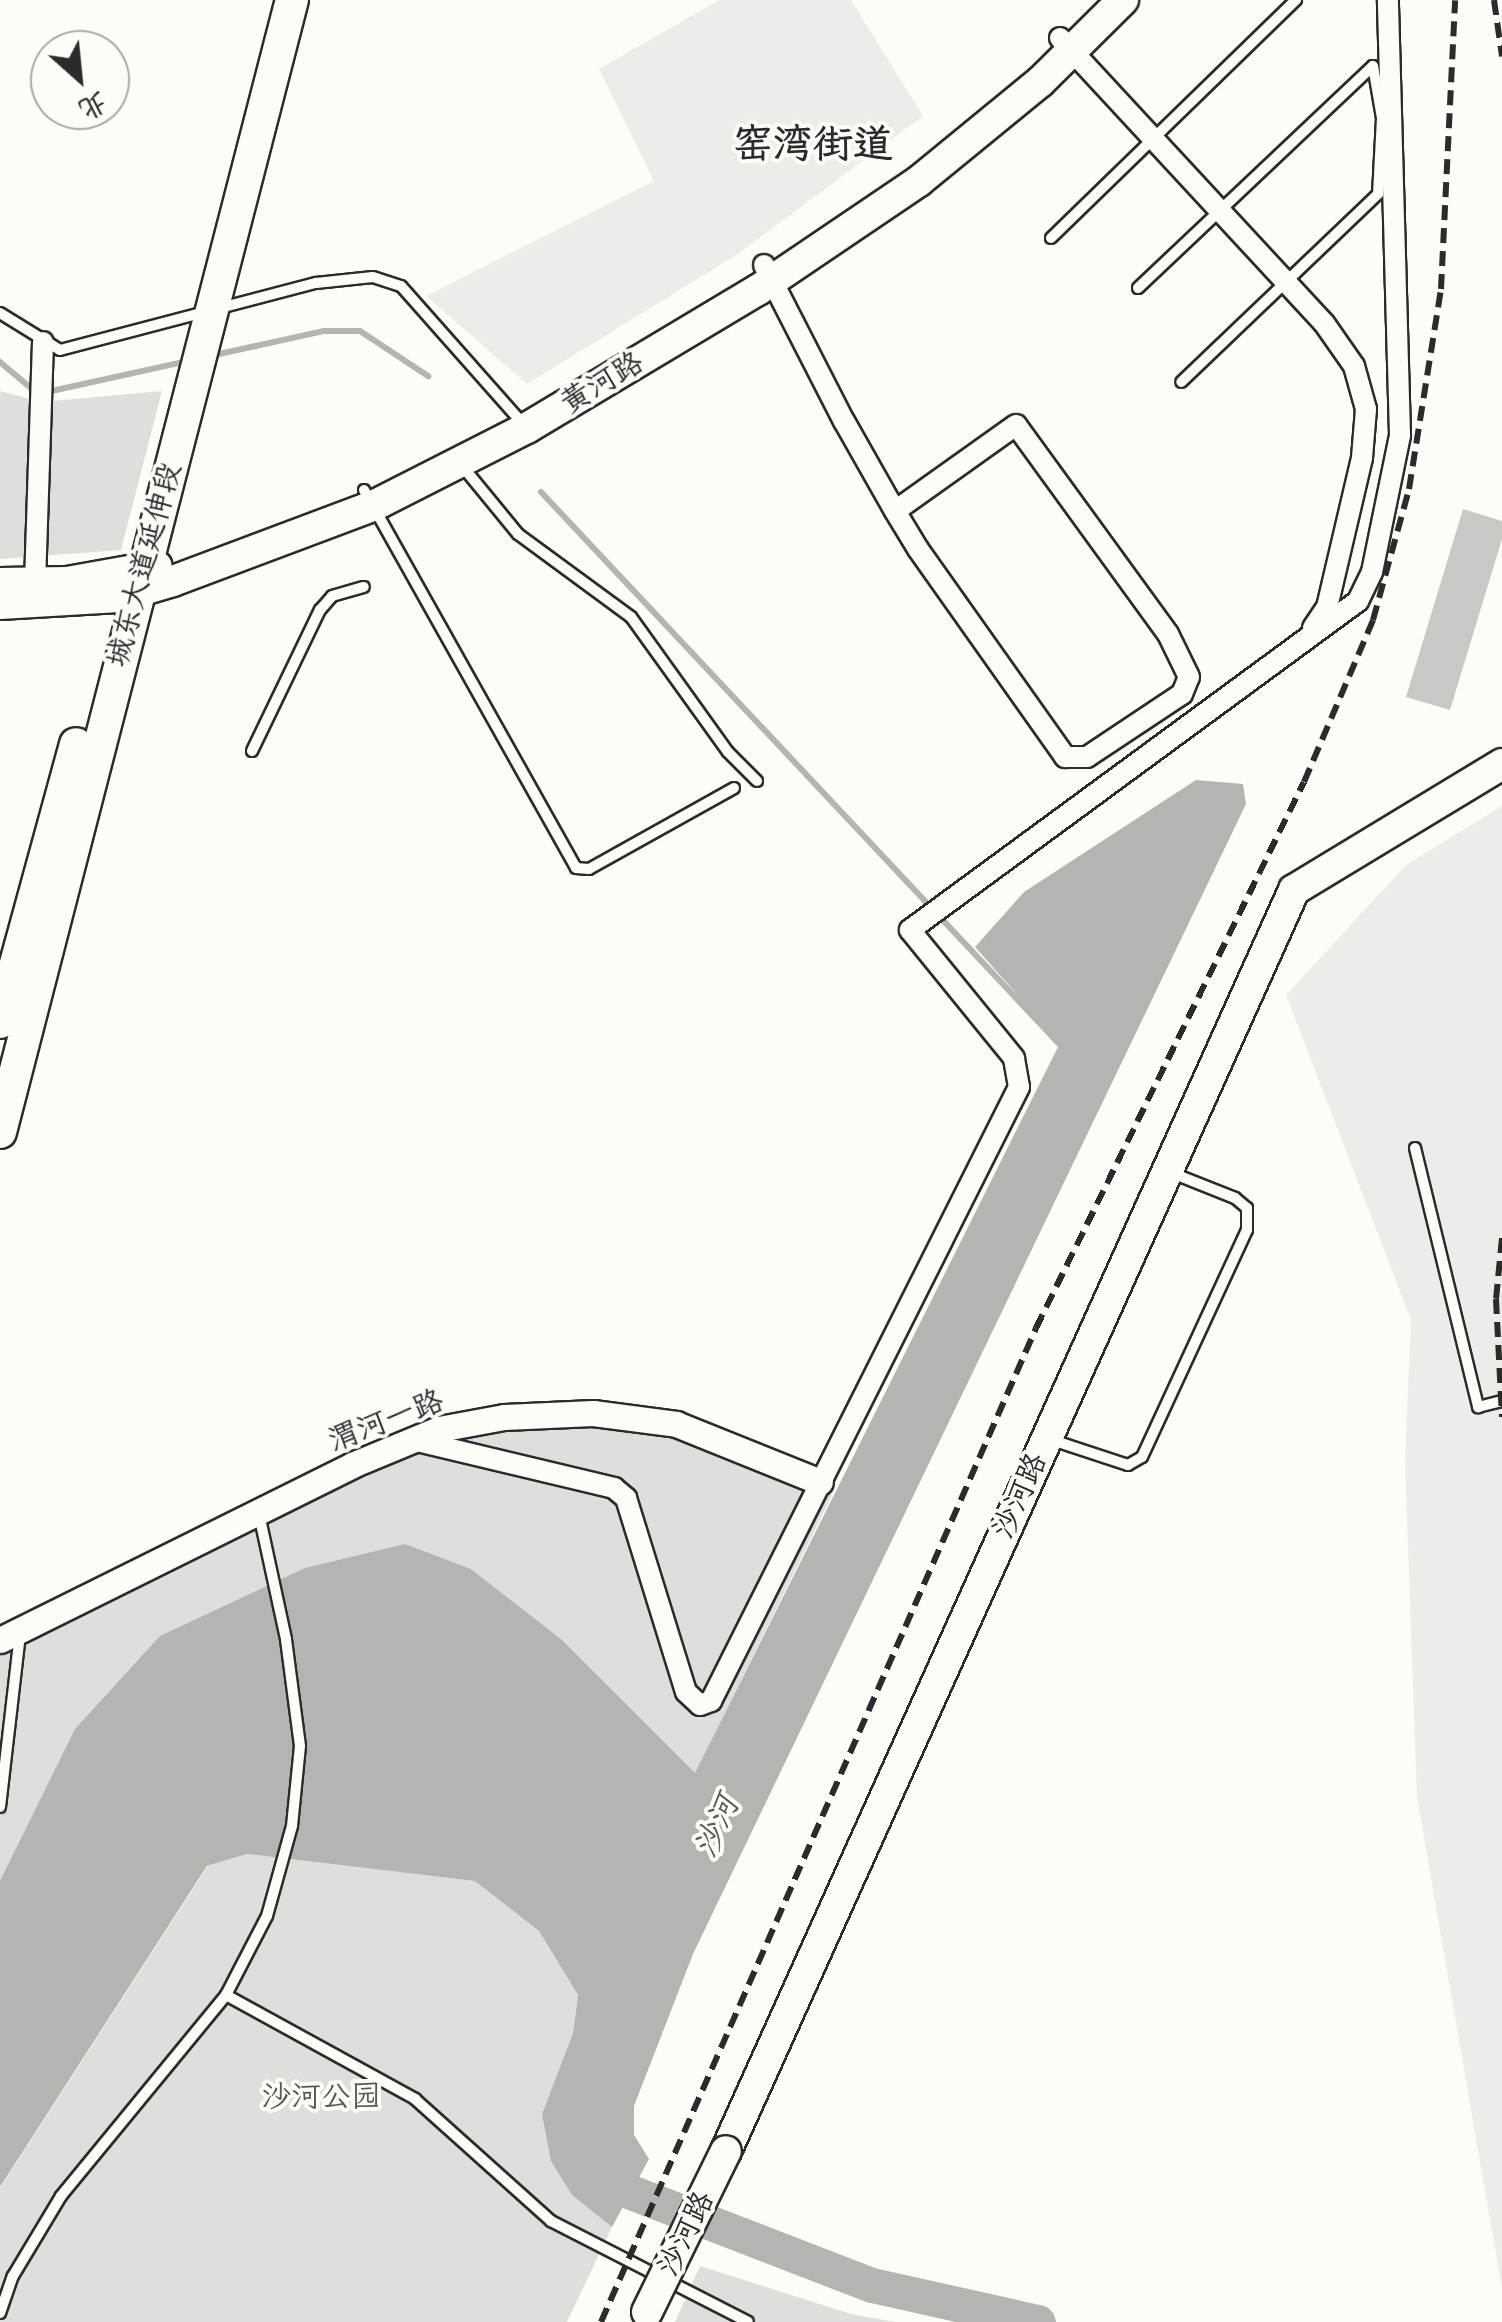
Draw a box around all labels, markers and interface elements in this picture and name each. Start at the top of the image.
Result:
north arrow [30,30,130,130]
text: 北 [73,84,113,126]
district label: 窑湾街道 [733,121,893,169]
street label: 黄河路 [554,344,650,422]
street label: 城东大道延伸段 [99,459,189,671]
street label: 渭河一路 [324,1383,448,1459]
street label: 沙河路 [985,1448,1055,1544]
water label: 沙河 [687,1790,749,1864]
park label: 沙河公园 [261,2079,381,2115]
street label: 沙河路 [650,2186,722,2282]

